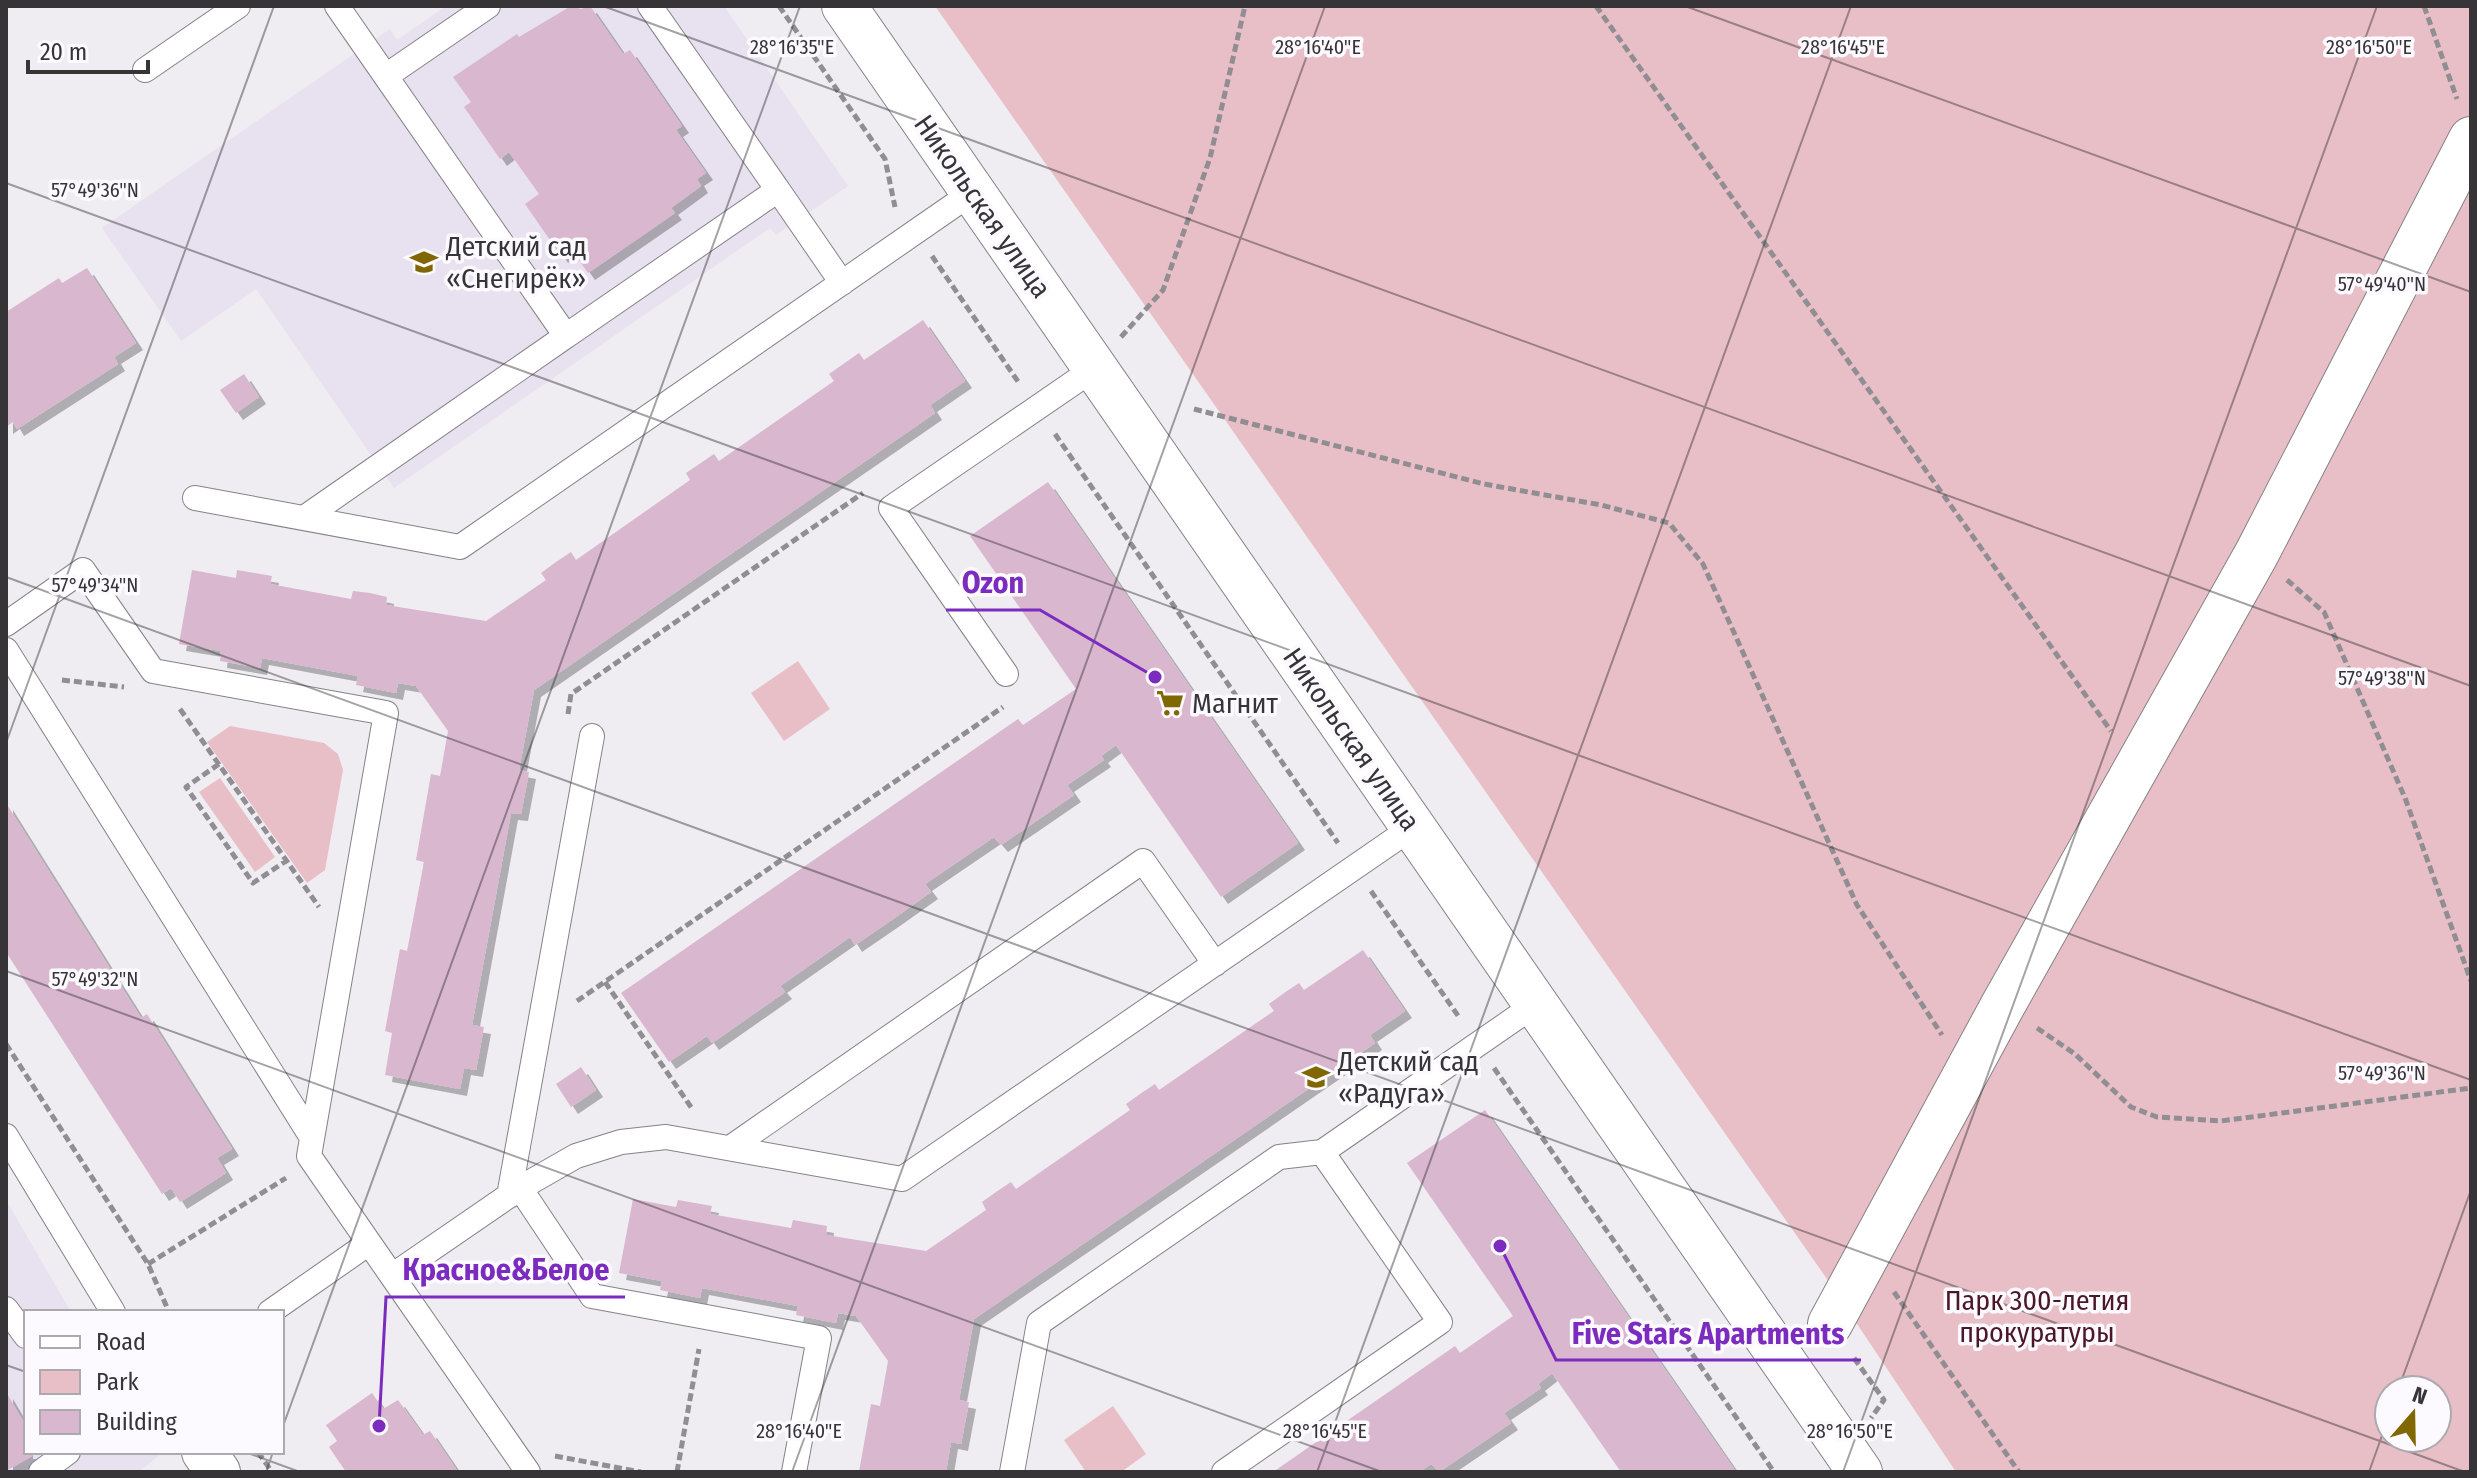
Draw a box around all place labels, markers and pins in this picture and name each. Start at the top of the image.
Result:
place label: Детский сад «Снегирёк» [445,230,587,295]
school or university icon: Детский сад «Снегирёк» [409,247,439,277]
callout: Ozon [946,556,1040,610]
place label: Магнит [1192,687,1278,720]
supermarket icon: Магнит [1155,688,1185,718]
place label: Детский сад «Радуга» [1337,1045,1479,1110]
school or university icon: Детский сад «Радуга» [1301,1062,1331,1092]
callout: Красное&Белое [386,1243,625,1297]
callout: Five Stars Apartments [1556,1306,1861,1360]

